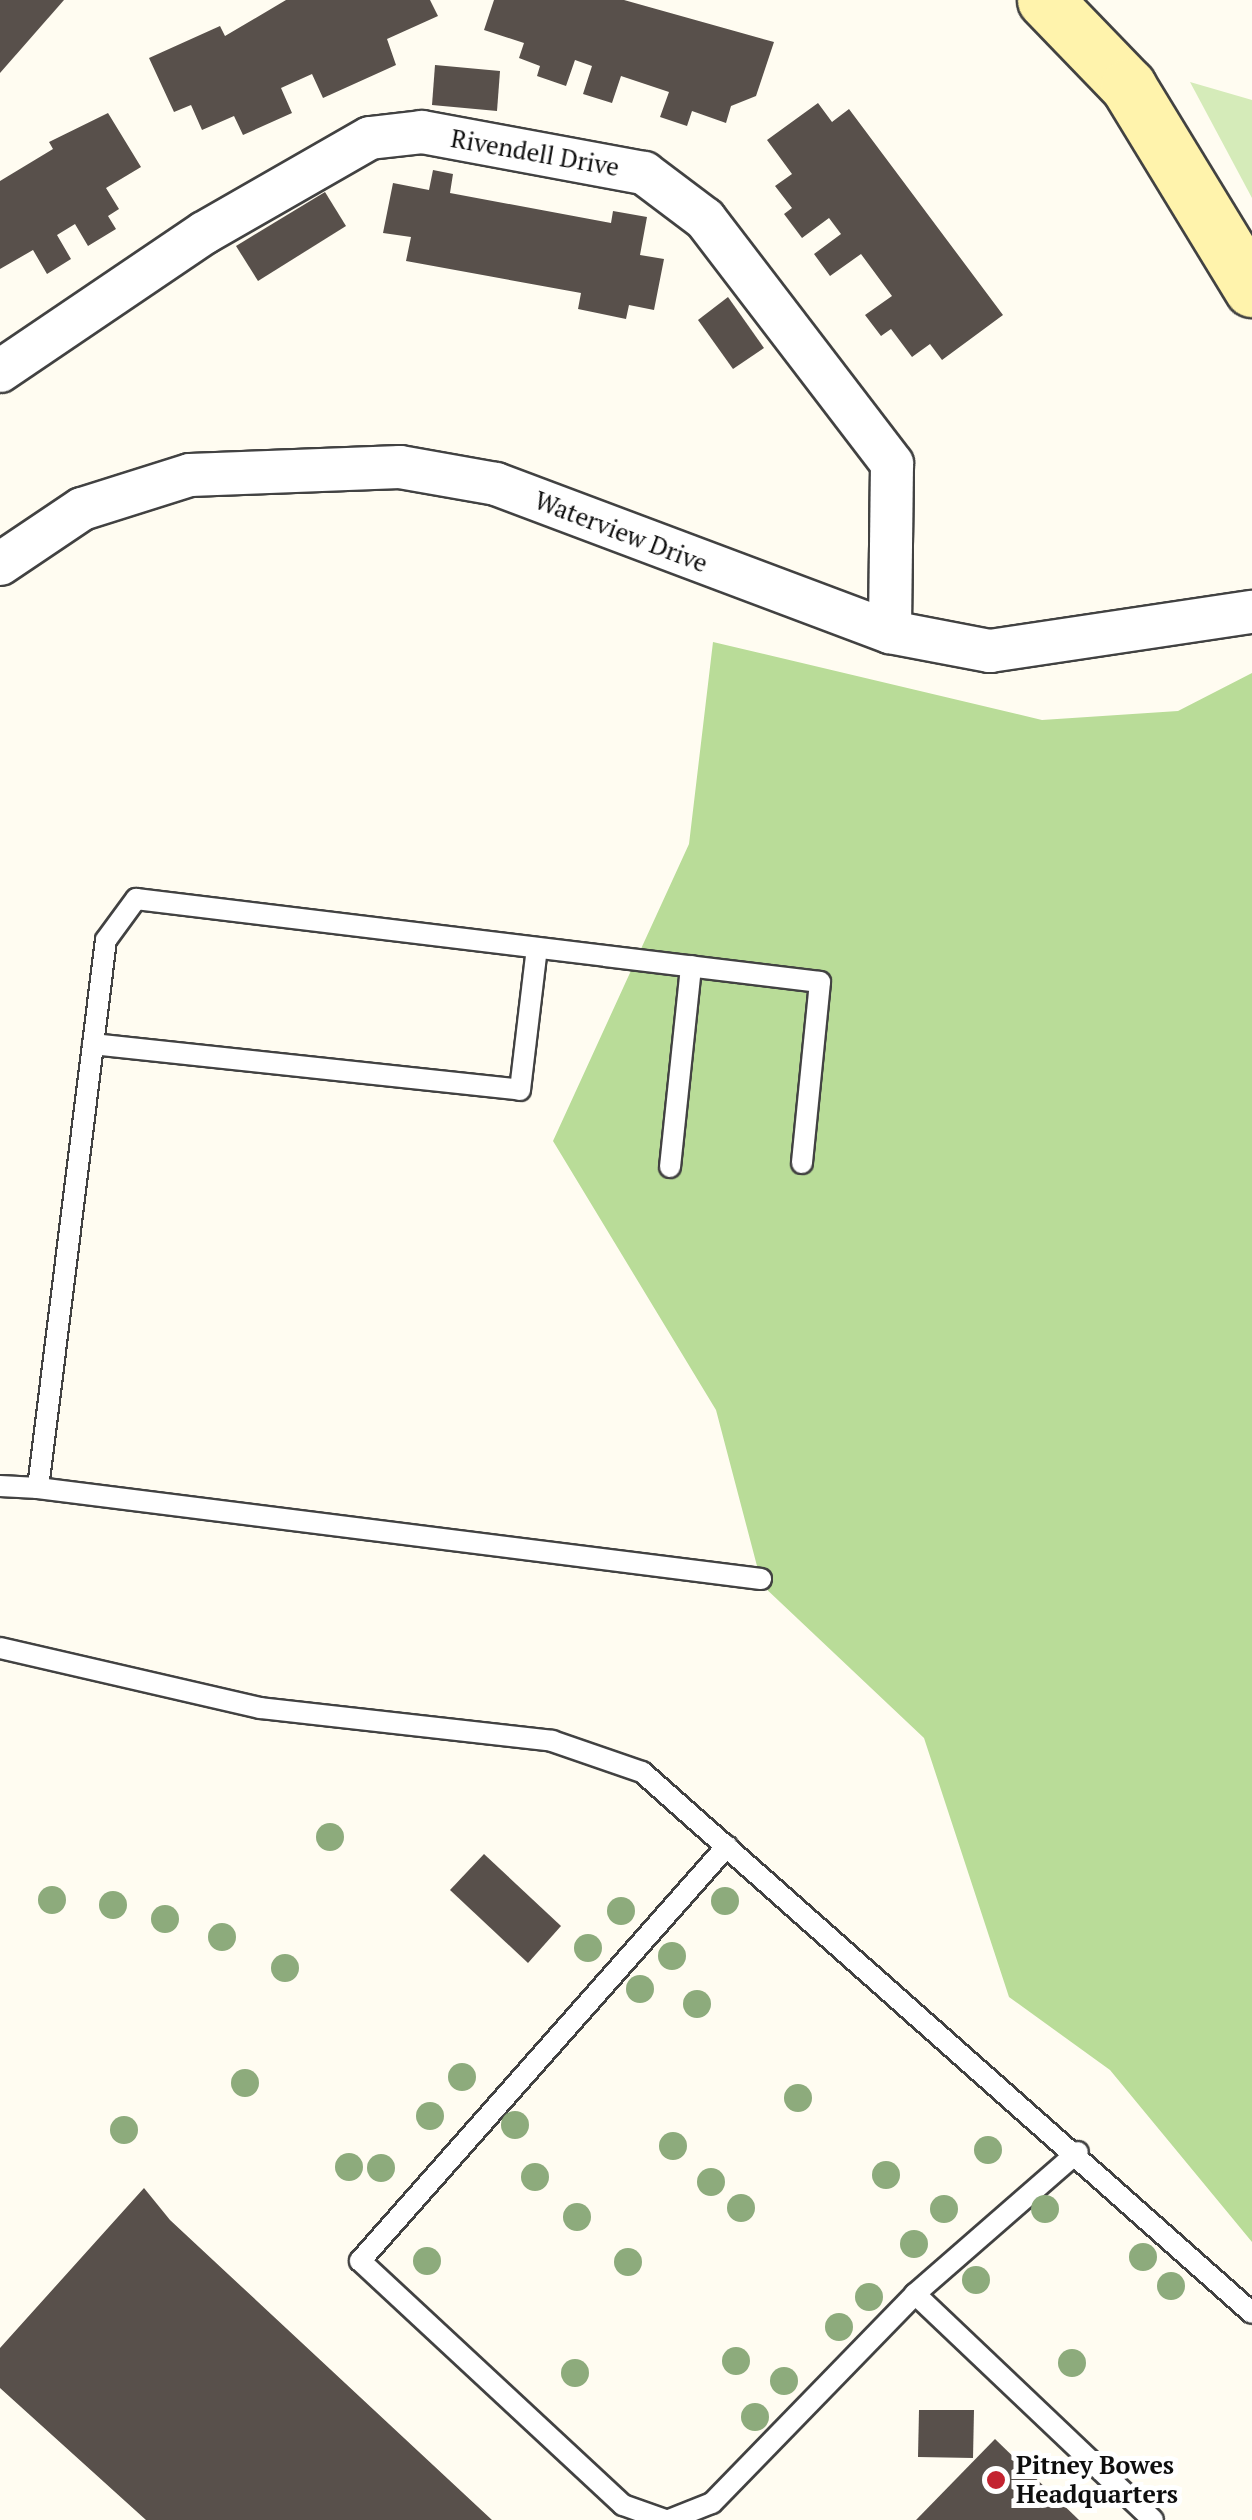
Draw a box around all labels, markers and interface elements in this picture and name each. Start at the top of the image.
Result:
street label: Rivendell Drive [449,123,621,183]
street label: Waterview Drive [530,485,712,579]
place label: Pitney Bowes Headquarters [1016,2451,1178,2510]
marker: Pitney Bowes Headquarters [985,2469,1007,2491]

